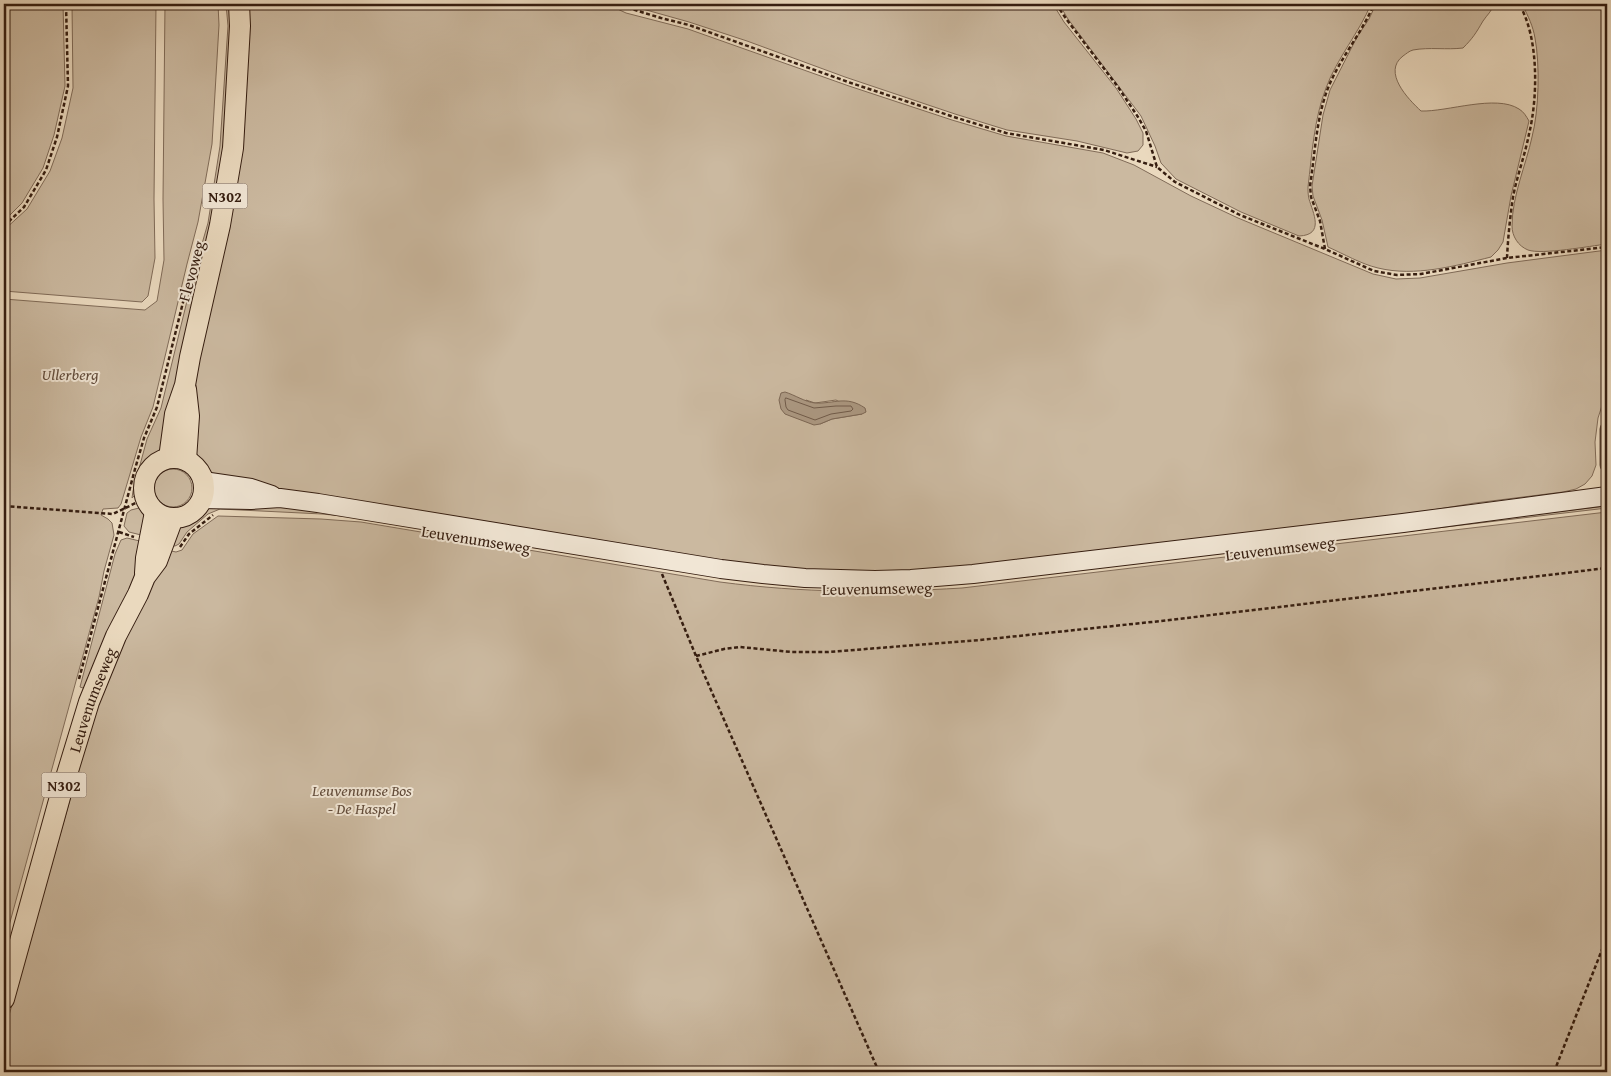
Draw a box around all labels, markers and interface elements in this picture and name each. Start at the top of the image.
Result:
road number: N302 [202,184,248,208]
street label: Flevoweg [171,238,211,304]
park label: Ullerberg [42,362,99,386]
street label: Leuvenumseweg [420,519,532,559]
street label: Leuvenumseweg [1224,529,1336,567]
street label: Leuvenumseweg [822,575,932,601]
street label: Leuvenumseweg [62,644,122,755]
road number: N302 [42,772,86,798]
park label: Leuvenumse Bos - De Haspel [311,778,412,820]

